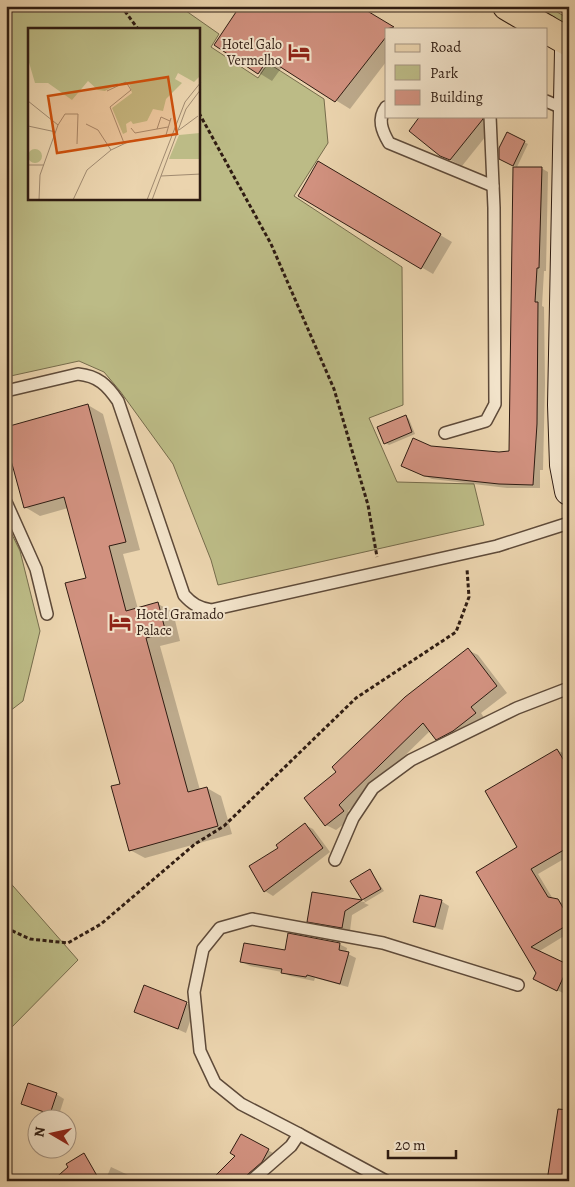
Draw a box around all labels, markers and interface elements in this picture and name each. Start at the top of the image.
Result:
inset map [28,28,200,200]
legend [385,28,548,118]
place label: Hotel Galo Vermelho [222,35,282,70]
text: Road [430,37,462,57]
hotel icon: Hotel Galo Vermelho [286,39,312,65]
text: Park [430,63,459,83]
text: Building [430,87,483,107]
place label: Hotel Gramado Palace [136,605,224,640]
hotel icon: Hotel Gramado Palace [107,609,133,635]
north arrow [28,1110,78,1160]
text: N [29,1126,50,1139]
scale bar [388,1127,455,1159]
text: 20 m [395,1135,426,1155]

